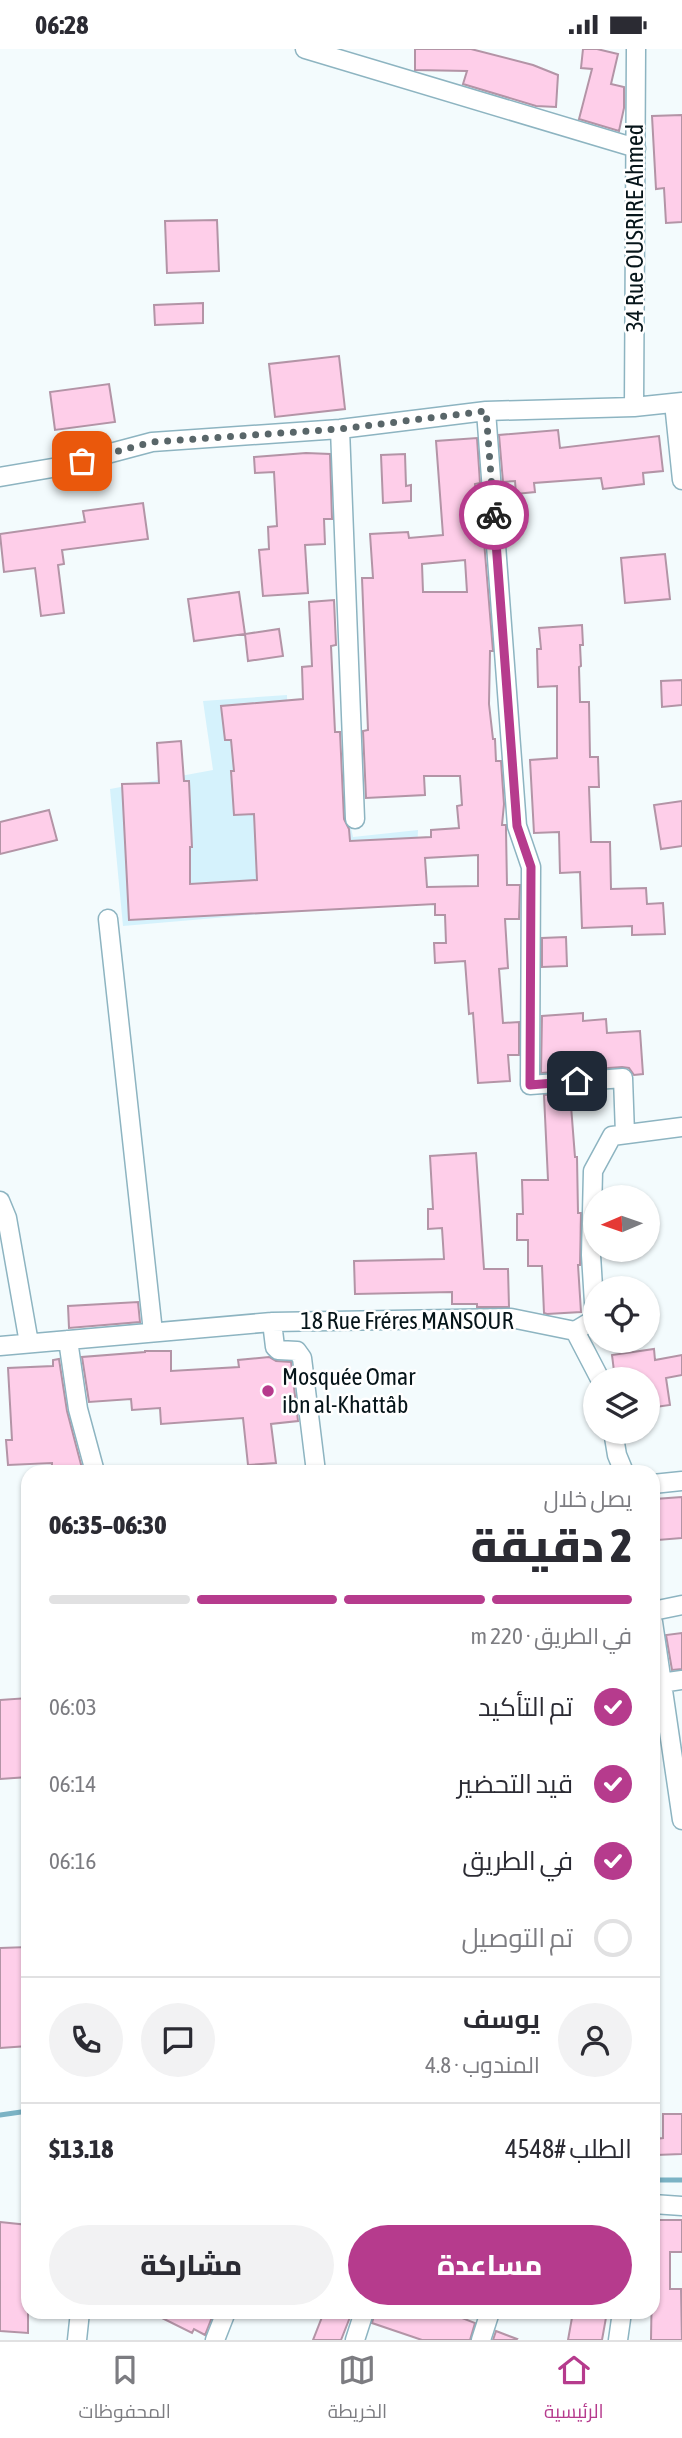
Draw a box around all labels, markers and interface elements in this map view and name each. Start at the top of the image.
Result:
text: 06:28 [35,10,89,40]
street label: 34 Rue OUSRIRE Ahmed [621,124,648,332]
pin [52,431,112,491]
icon: bag [63,442,101,480]
courier [459,480,529,550]
icon: bike [475,496,513,534]
pin [547,1051,607,1111]
icon: home [558,1062,596,1100]
north arrow [583,1185,660,1262]
map controls [583,1185,660,1444]
button: locate [583,1276,660,1353]
street label: 18 Rue Fréres MANSOUR [301,1307,513,1334]
place label: Mosquée Omar ibn al-Khattâb [282,1363,416,1418]
button: layers [583,1367,660,1444]
marker: Mosquée Omar ibn al-Khattâb [260,1383,276,1399]
text: يصل خلال [543,1486,632,1512]
text: 06:30–06:35 [49,1510,166,1540]
text: 2 دقيقة [470,1519,632,1572]
text: في الطريق · 220 m [471,1623,632,1649]
icon: check [594,1688,632,1726]
text: تم التأكيد [478,1692,573,1722]
text: 06:03 [49,1694,97,1720]
icon: check [594,1765,632,1803]
text: قيد التحضير [457,1769,573,1799]
text: 06:14 [49,1771,96,1797]
icon: check [594,1842,632,1880]
text: في الطريق [462,1846,573,1876]
text: 06:16 [49,1848,96,1874]
text: تم التوصيل [461,1923,573,1953]
button: phone [49,2003,123,2077]
button: chat [141,2003,215,2077]
button: person [558,2003,632,2077]
text: يوسف [463,2004,540,2034]
text: المندوب · 4.8 [425,2052,540,2078]
text: $13.18 [49,2134,113,2164]
text: الطلب #4548 [505,2134,632,2164]
button: مشاركة [49,2225,334,2305]
button: مساعدة [348,2225,632,2305]
tab: المحفوظات [78,2351,171,2429]
tab: الخريطة [328,2351,387,2429]
tab: الرئيسية [544,2351,604,2429]

